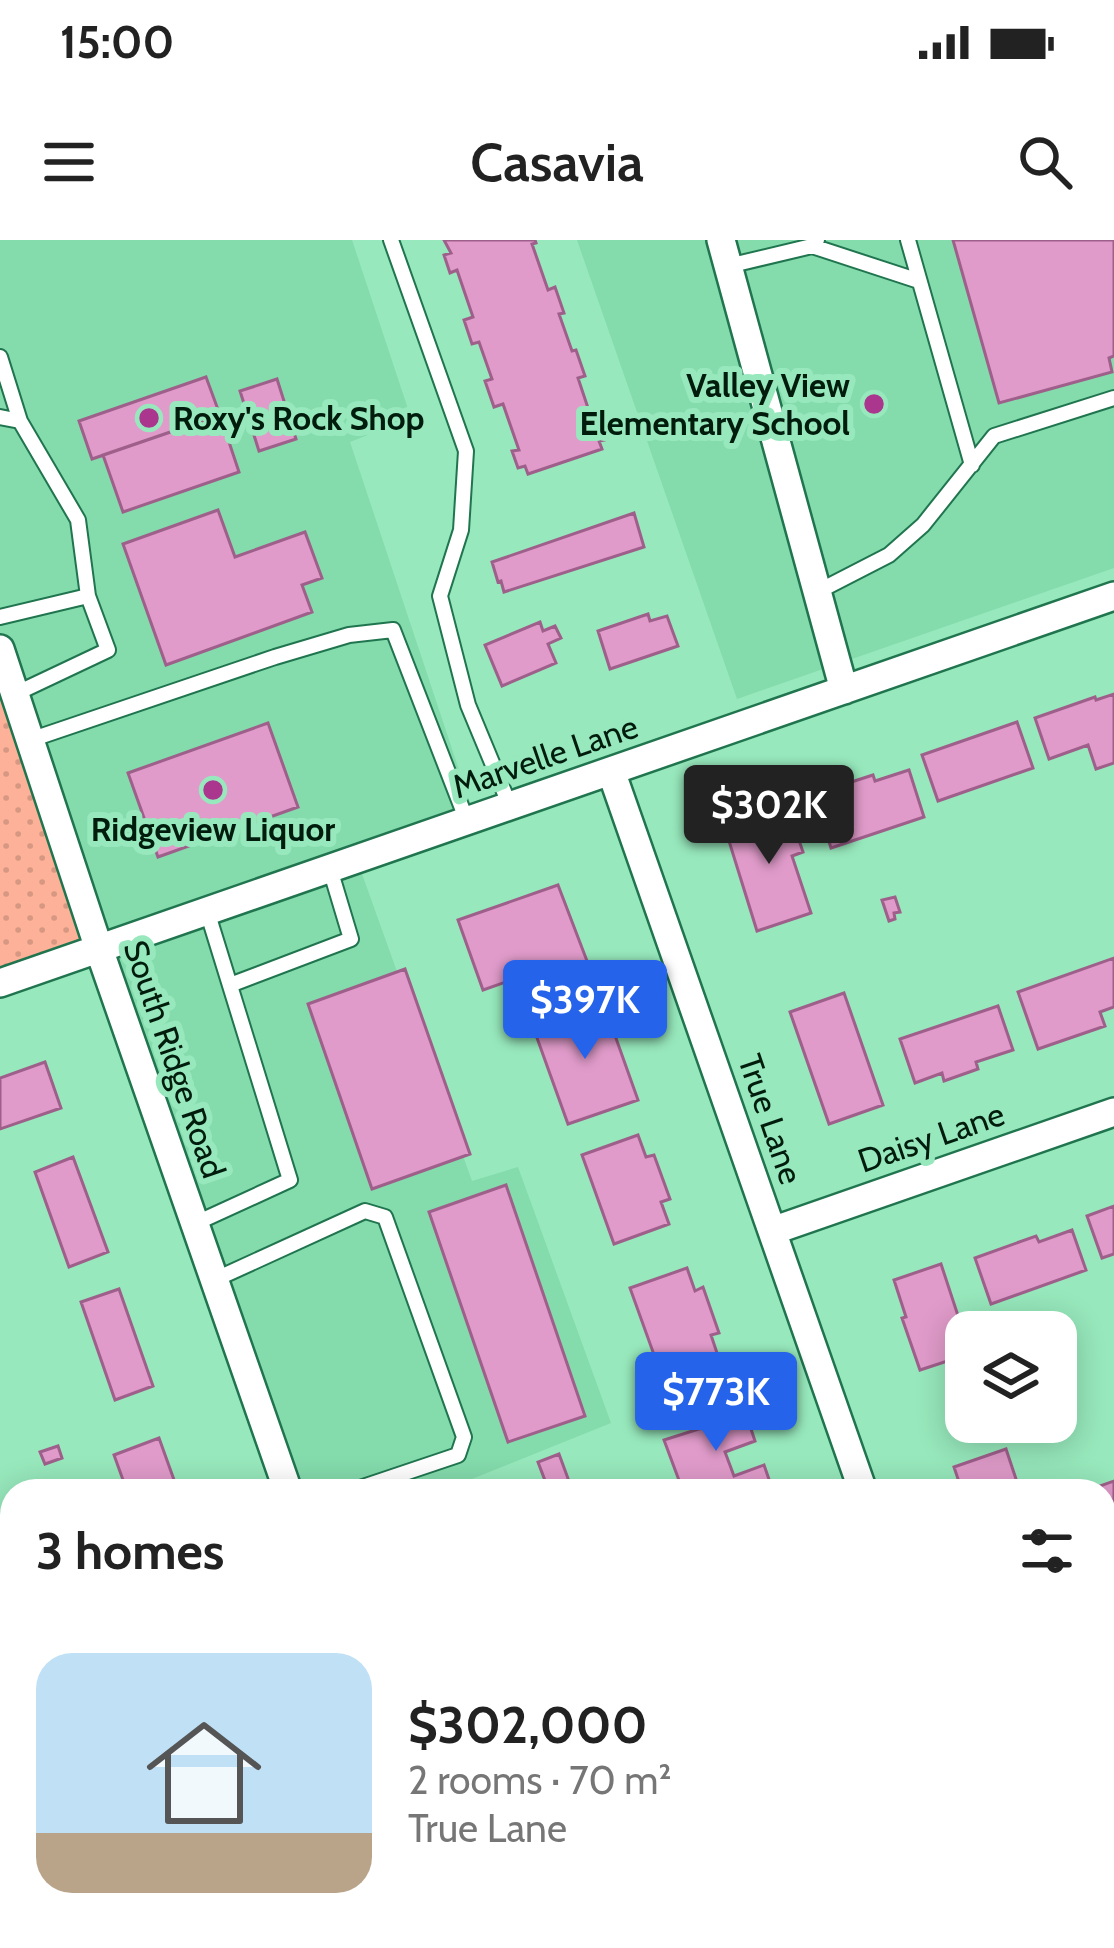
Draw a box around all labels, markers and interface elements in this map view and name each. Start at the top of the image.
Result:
text: 15:00 [60,15,174,69]
icon: menu [36,129,102,195]
text: Casavia [470,129,644,195]
icon: search [1012,129,1078,195]
place label: Valley View Elementary School [580,365,850,443]
marker: Valley View Elementary School [861,391,887,417]
place label: Roxy's Rock Shop [173,398,424,438]
marker: Roxy's Rock Shop [136,405,162,431]
street label: Marvelle Lane [447,706,643,806]
pin: $302K [685,765,853,867]
marker: Ridgeview Liquor [200,777,226,803]
text: $302K [711,780,827,828]
place label: Ridgeview Liquor [91,809,335,849]
street label: South Ridge Road [116,935,234,1183]
pin: $397K [501,960,669,1062]
text: $397K [530,975,640,1023]
street label: True Lane [730,1049,812,1189]
street label: Daisy Lane [853,1093,1009,1181]
map controls [945,1311,1077,1443]
button: layers [945,1311,1077,1443]
pin: $773K [632,1352,800,1454]
text: $773K [662,1367,770,1415]
icon: filters [1014,1518,1080,1584]
text: 3 homes [36,1520,224,1582]
text: $302,000 [408,1694,647,1756]
icon: home [132,1701,276,1845]
text: 2 rooms · 70 m² [408,1756,672,1804]
text: True Lane [408,1804,567,1852]

